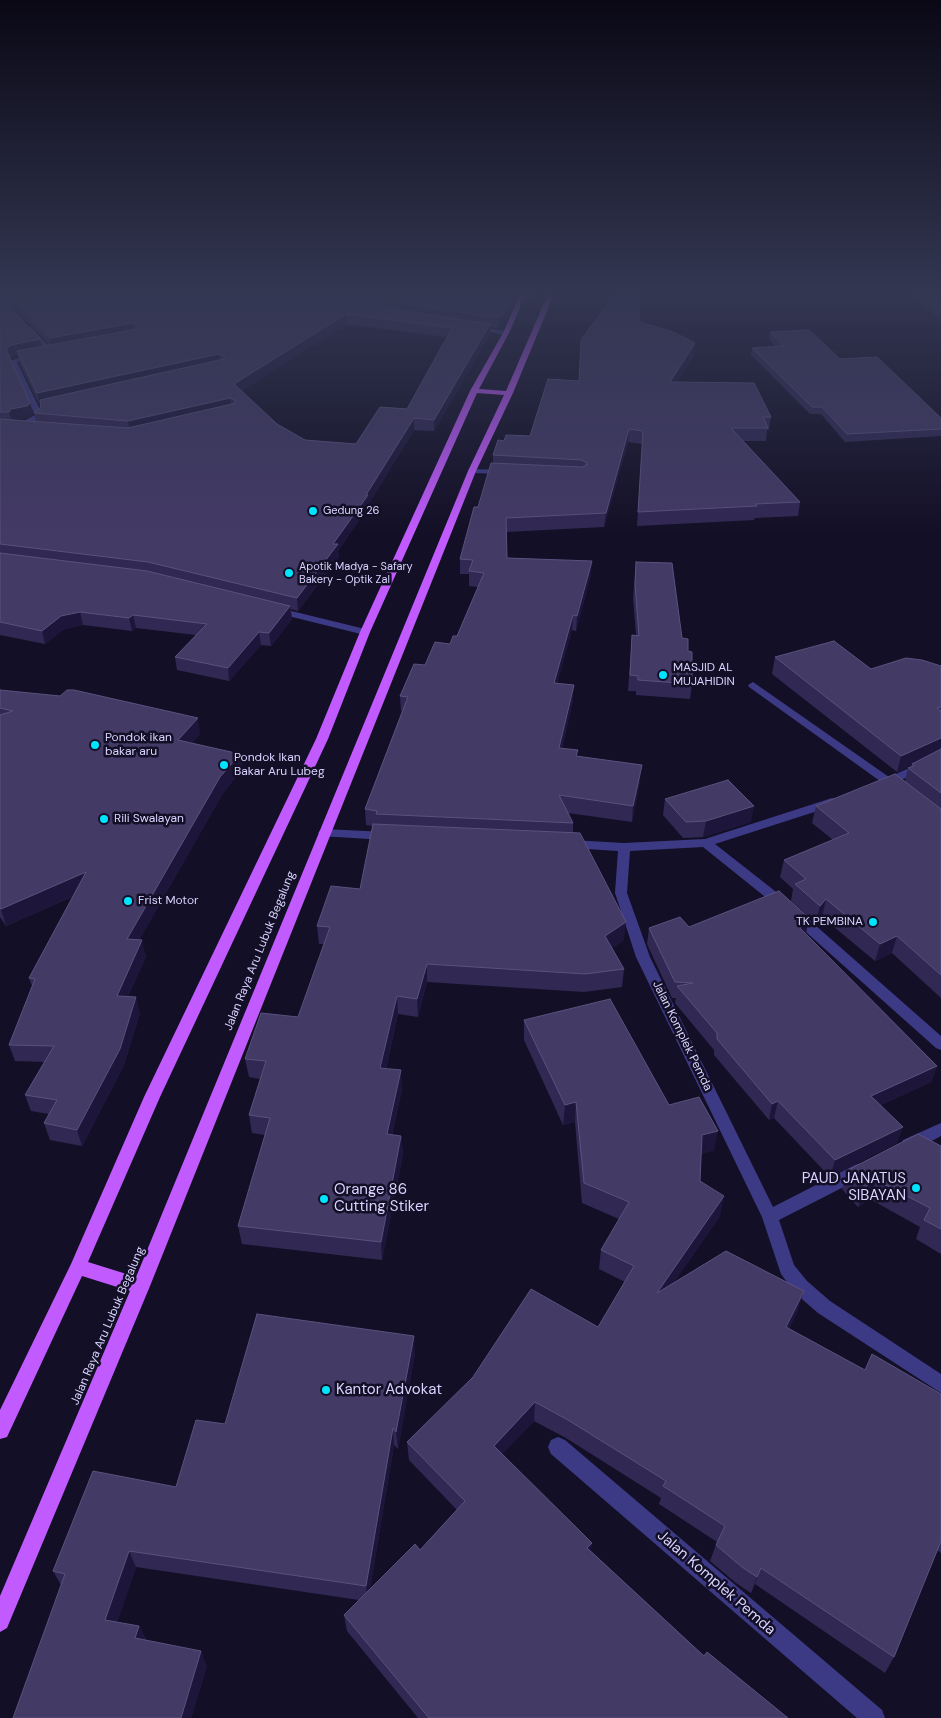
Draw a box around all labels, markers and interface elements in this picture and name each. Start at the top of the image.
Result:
place label: Gedung 26 [323,504,379,518]
marker: Gedung 26 [307,505,319,517]
place label: Apotik Madya - Safary Bakery - Optik Zal [299,560,413,586]
marker: Apotik Madya - Safary Bakery - Optik Zal [283,567,295,579]
place label: MASJID AL MUJAHIDIN [673,661,735,689]
marker: MASJID AL MUJAHIDIN [657,669,669,681]
place label: Pondok ikan bakar aru [105,731,172,759]
marker: Pondok ikan bakar aru [89,739,101,751]
place label: Pondok Ikan Bakar Aru Lubeg [234,751,325,779]
marker: Pondok Ikan Bakar Aru Lubeg [218,759,230,771]
place label: Rili Swalayan [114,812,184,826]
marker: Rili Swalayan [98,813,110,825]
street label: Jalan Raya Aru Lubuk Begalung [221,869,299,1033]
place label: Frist Motor [138,894,198,908]
marker: Frist Motor [122,895,134,907]
place label: TK PEMBINA [796,915,863,929]
marker: TK PEMBINA [867,916,879,928]
street label: Jalan Komplek Pemda [649,979,715,1093]
place label: PAUD JANATUS SIBAYAN [802,1170,906,1205]
place label: Orange 86 Cutting Stiker [334,1181,429,1216]
marker: PAUD JANATUS SIBAYAN [910,1182,922,1194]
marker: Orange 86 Cutting Stiker [318,1193,330,1205]
street label: Jalan Raya Aru Lubuk Begalung [68,1245,148,1407]
place label: Kantor Advokat [336,1381,442,1399]
marker: Kantor Advokat [320,1384,332,1396]
street label: Jalan Komplek Pemda [653,1527,779,1639]

